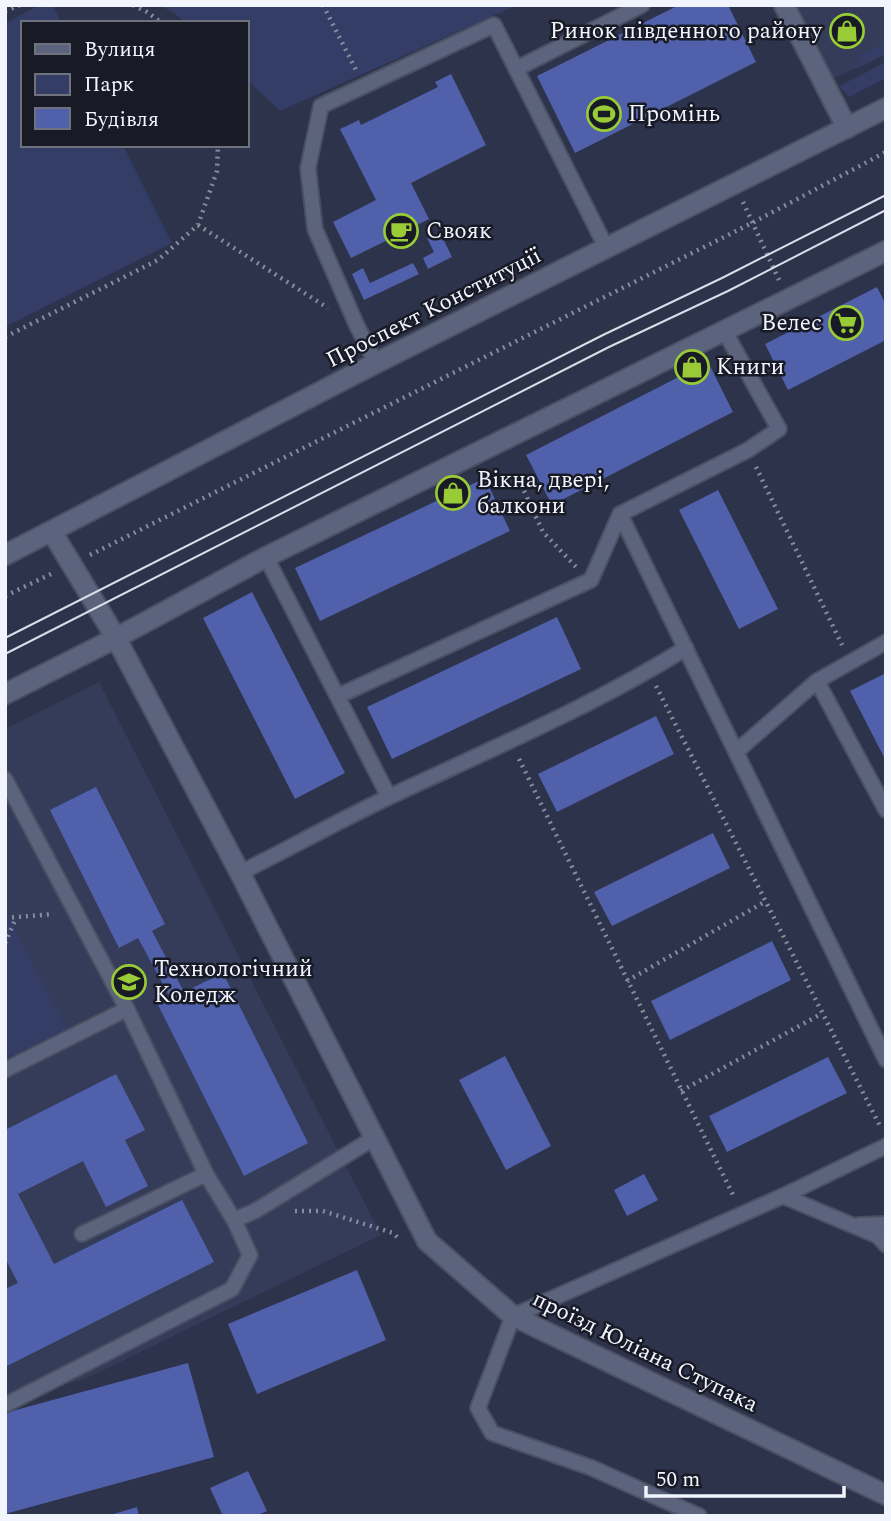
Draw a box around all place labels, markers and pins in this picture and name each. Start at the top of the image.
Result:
shop icon: Ринок південного району [828,12,866,50]
place label: Ринок південного району [550,14,823,49]
sports icon: Промінь [585,95,623,133]
place label: Промінь [628,97,720,132]
cafe icon: Свояк [382,212,420,250]
place label: Свояк [426,214,492,249]
supermarket icon: Велес [827,304,865,342]
place label: Велес [761,306,822,341]
shop icon: Книги [673,348,711,386]
place label: Книги [716,350,784,385]
place label: Вікна, двері, балкони [477,463,610,524]
shop icon: Вікна, двері, балкони [434,474,472,512]
place label: Технологічний Коледж [154,952,313,1013]
school or university icon: Технологічний Коледж [110,963,148,1001]

